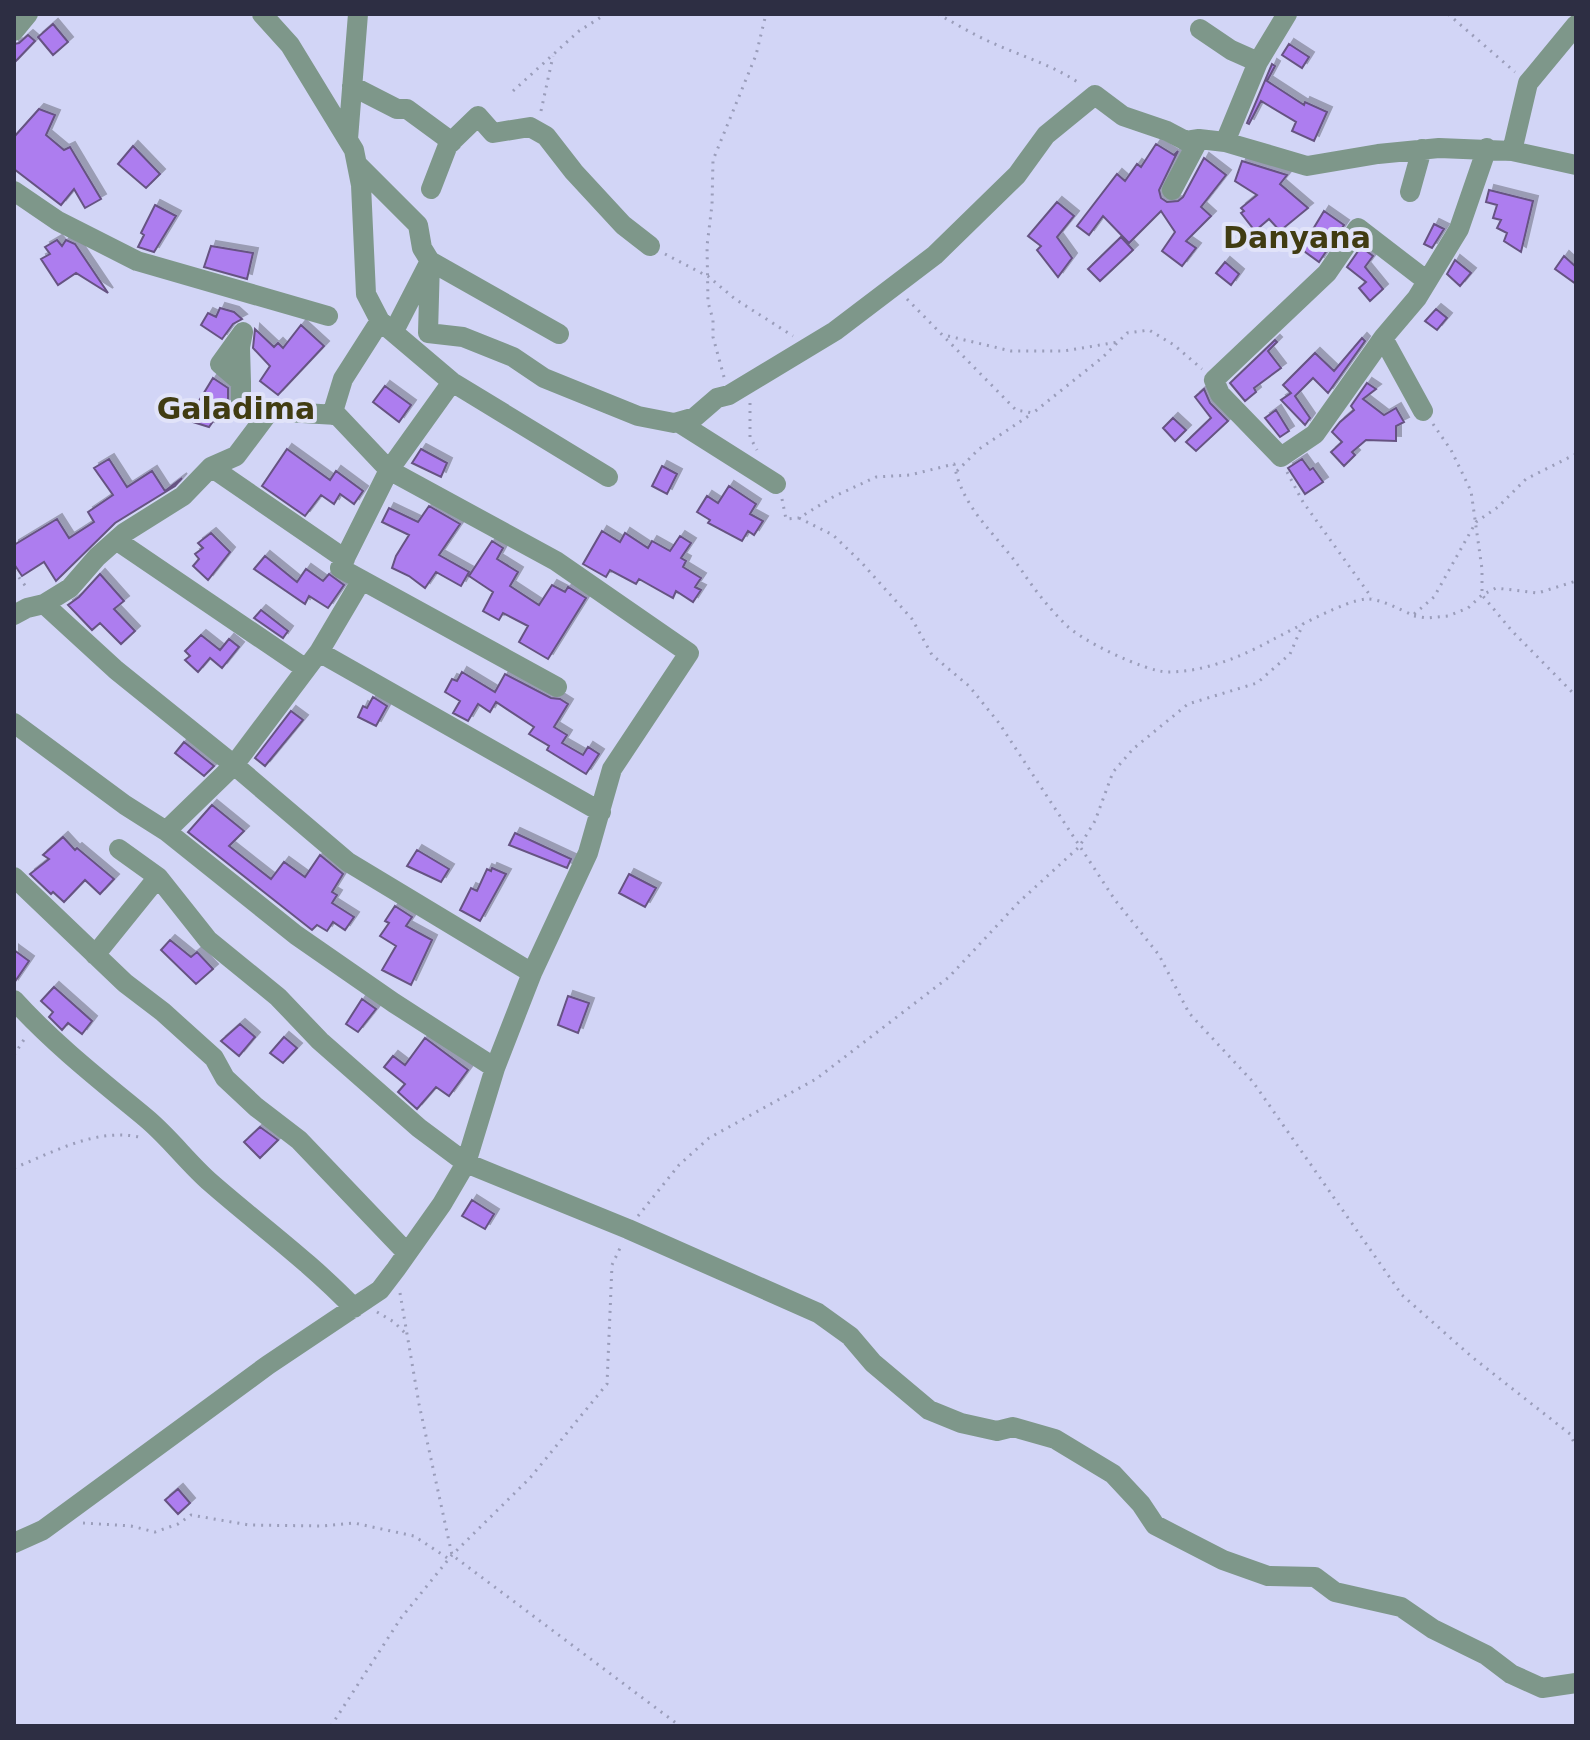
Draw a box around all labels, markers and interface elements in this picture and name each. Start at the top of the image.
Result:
district label: Danyana [1223,220,1371,255]
district label: Galadima [157,391,315,426]

